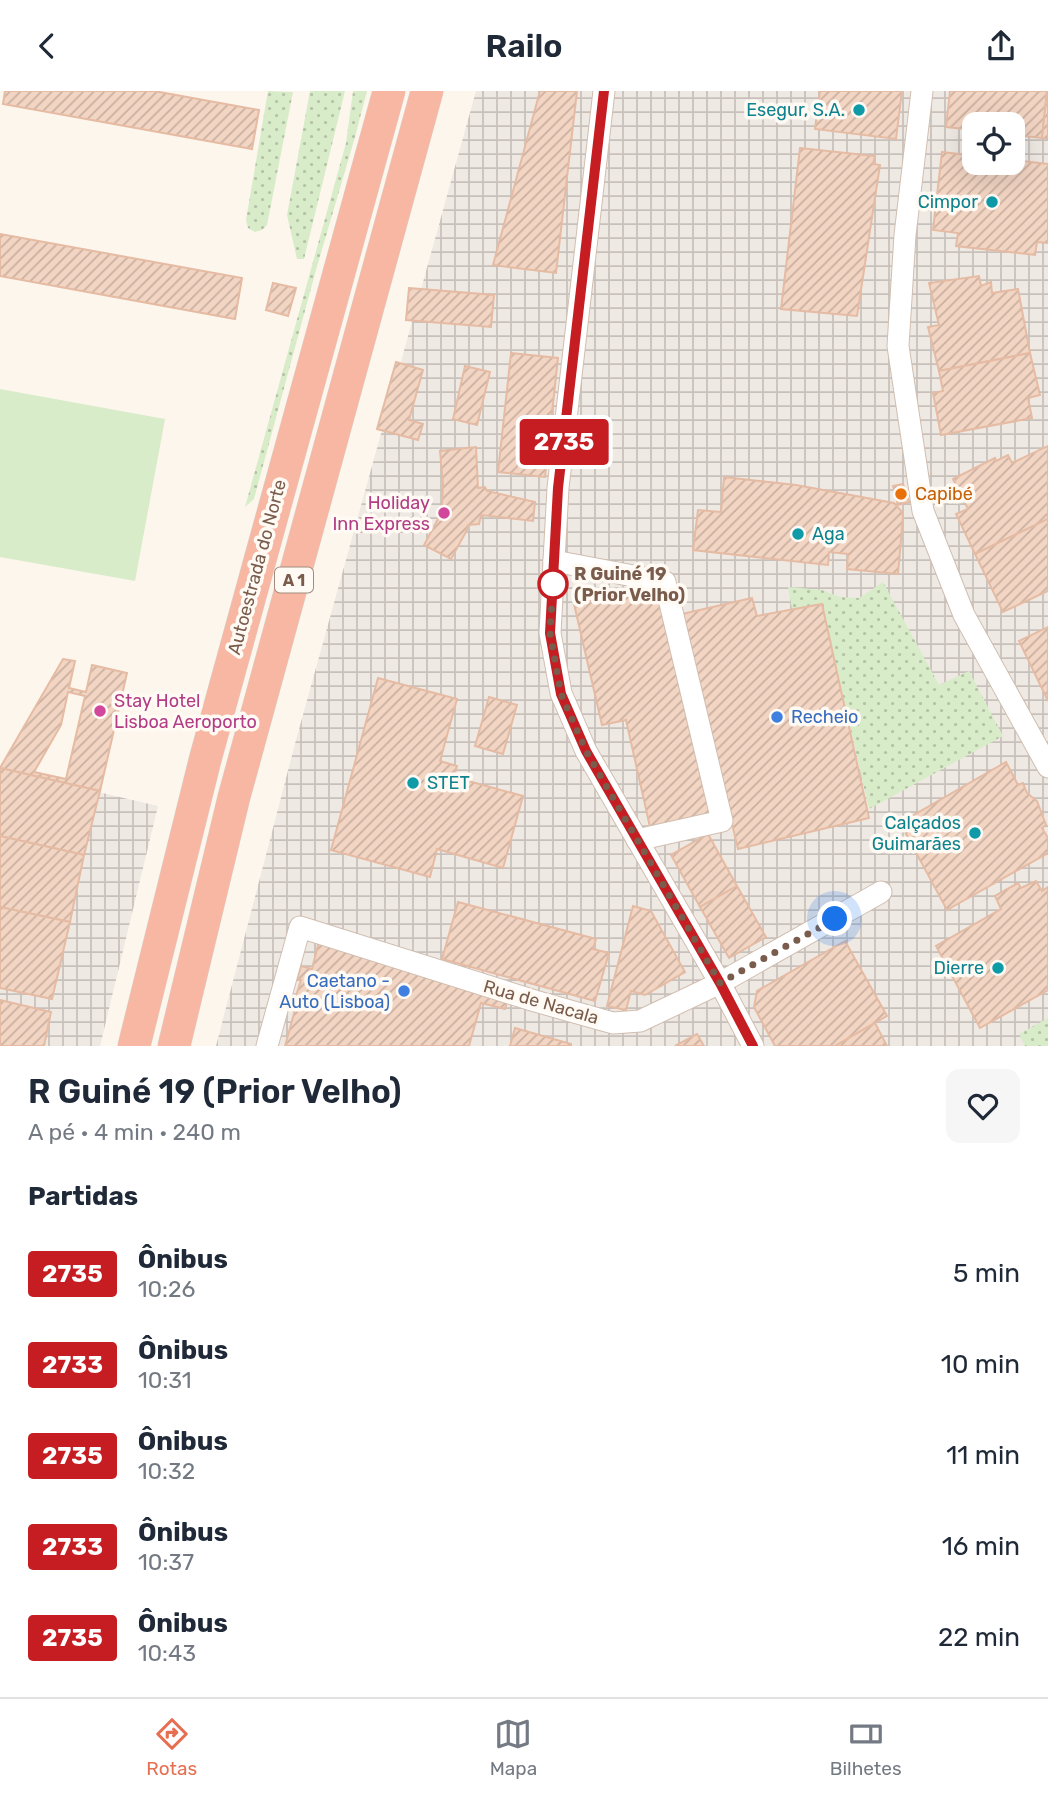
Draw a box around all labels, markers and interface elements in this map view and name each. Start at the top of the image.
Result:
icon: back [28,27,66,65]
text: Railo [485,27,563,65]
icon: share [982,27,1020,65]
place label: Esegur, S.A. [746,99,845,121]
marker: Esegur, S.A. [851,102,867,118]
map controls [962,112,1025,175]
button: locate [962,112,1025,175]
place label: Cimpor [918,191,978,213]
marker: Cimpor [984,194,1000,210]
line badge: 2735 [515,419,613,465]
text: 2735 [534,428,594,456]
street label: Autoestrada do Norte [223,477,291,657]
place label: Capibé [915,483,973,505]
marker: Capibé [893,486,909,502]
place label: Holiday Inn Express [332,492,430,535]
marker: Holiday Inn Express [436,505,452,521]
place label: Aga [812,523,845,545]
marker: Aga [790,526,806,542]
place label: R Guiné 19 (Prior Velho) [574,563,685,606]
road number: A 1 [275,567,313,593]
marker: R Guiné 19 (Prior Velho) [538,569,568,599]
place label: Stay Hotel Lisboa Aeroporto [114,690,257,733]
marker: Stay Hotel Lisboa Aeroporto [92,703,108,719]
place label: Recheio [791,706,858,728]
marker: Recheio [769,709,785,725]
place label: STET [427,772,470,794]
marker: STET [405,775,421,791]
place label: Calçados Guimarães [872,812,961,855]
marker: Calçados Guimarães [967,825,983,841]
your location [817,901,852,936]
place label: Dierre [934,957,984,979]
marker: Dierre [990,960,1006,976]
place label: Caetano - Auto (Lisboa) [279,970,390,1013]
street label: Rua de Nacala [481,975,601,1029]
marker: Caetano - Auto (Lisboa) [396,983,412,999]
button: heart [946,1069,1020,1143]
text: R Guiné 19 (Prior Velho) [28,1072,402,1111]
text: A pé · 4 min · 240 m [28,1118,241,1146]
text: Partidas [28,1181,138,1212]
text: Ônibus [138,1244,228,1275]
text: 5 min [953,1258,1020,1289]
text: 2735 [42,1260,103,1288]
text: 10:26 [138,1275,195,1303]
text: Ônibus [138,1335,228,1366]
text: 10 min [941,1349,1020,1380]
text: 2733 [42,1351,103,1379]
text: 10:31 [138,1366,192,1394]
text: Ônibus [138,1426,228,1457]
text: 11 min [946,1440,1020,1471]
text: 2735 [42,1442,103,1470]
text: 10:32 [138,1457,195,1485]
text: Ônibus [138,1517,228,1548]
text: 16 min [942,1531,1020,1562]
text: 2733 [42,1533,103,1561]
text: 10:37 [138,1548,194,1576]
text: Ônibus [138,1608,228,1639]
text: 22 min [938,1622,1020,1653]
text: 2735 [42,1624,103,1652]
text: 10:43 [138,1639,196,1667]
tab: Rotas [146,1715,197,1780]
tab: Mapa [490,1715,537,1780]
tab: Bilhetes [830,1715,902,1780]

